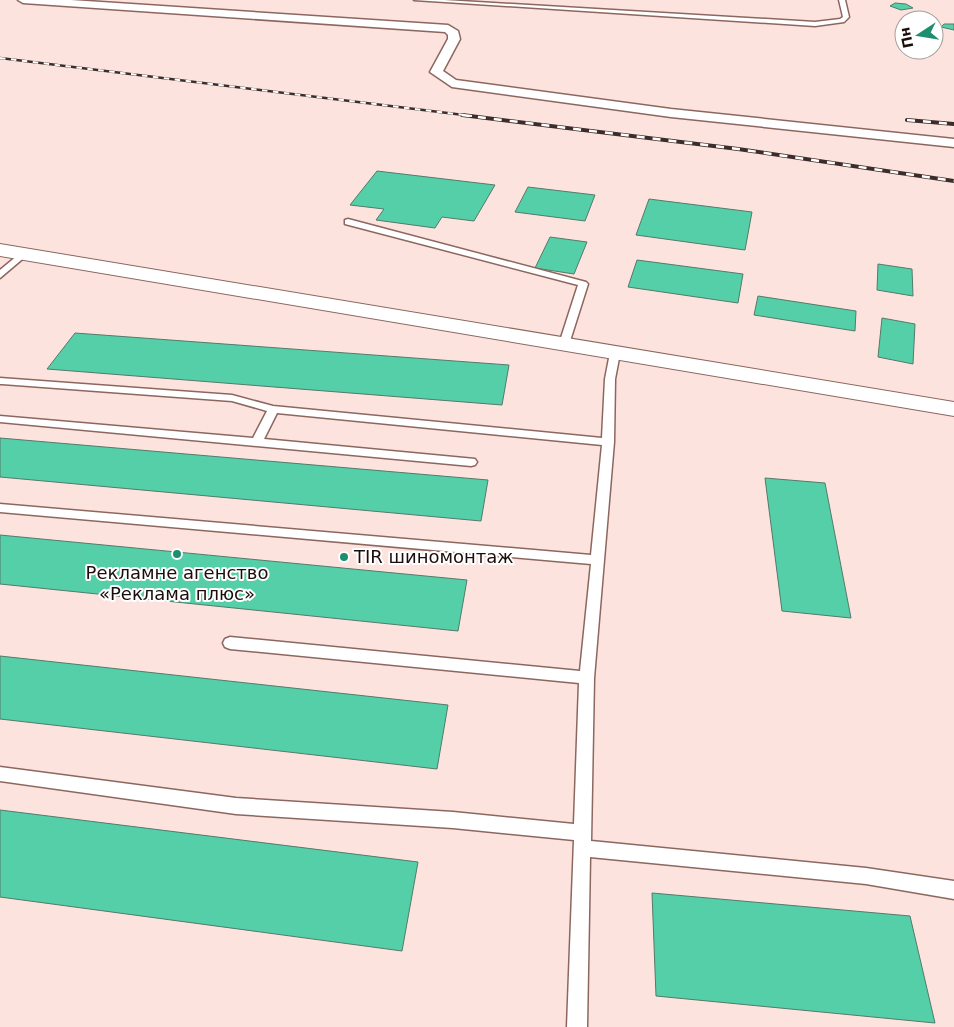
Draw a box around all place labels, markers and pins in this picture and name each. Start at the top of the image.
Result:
place label: TIR шиномонтаж [353,546,514,567]
marker: Рекламне агенство «Реклама плюс» [171,548,183,560]
marker: TIR шиномонтаж [338,551,350,563]
place label: Рекламне агенство «Реклама плюс» [86,562,268,604]

